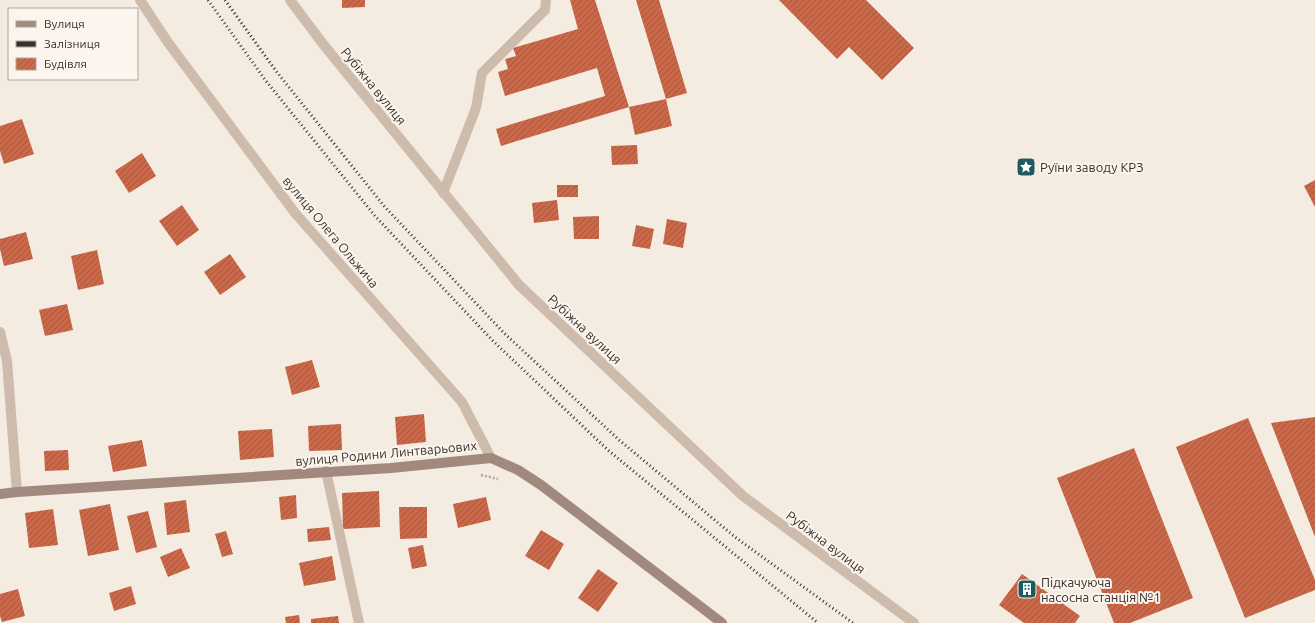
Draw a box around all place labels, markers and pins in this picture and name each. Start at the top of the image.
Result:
place icon: Руїни заводу КРЗ [1015,156,1037,178]
place label: Руїни заводу КРЗ [1040,160,1143,174]
place label: Підкачуюча насосна станція №1 [1041,575,1161,604]
building icon: Підкачуюча насосна станція №1 [1016,578,1038,600]

